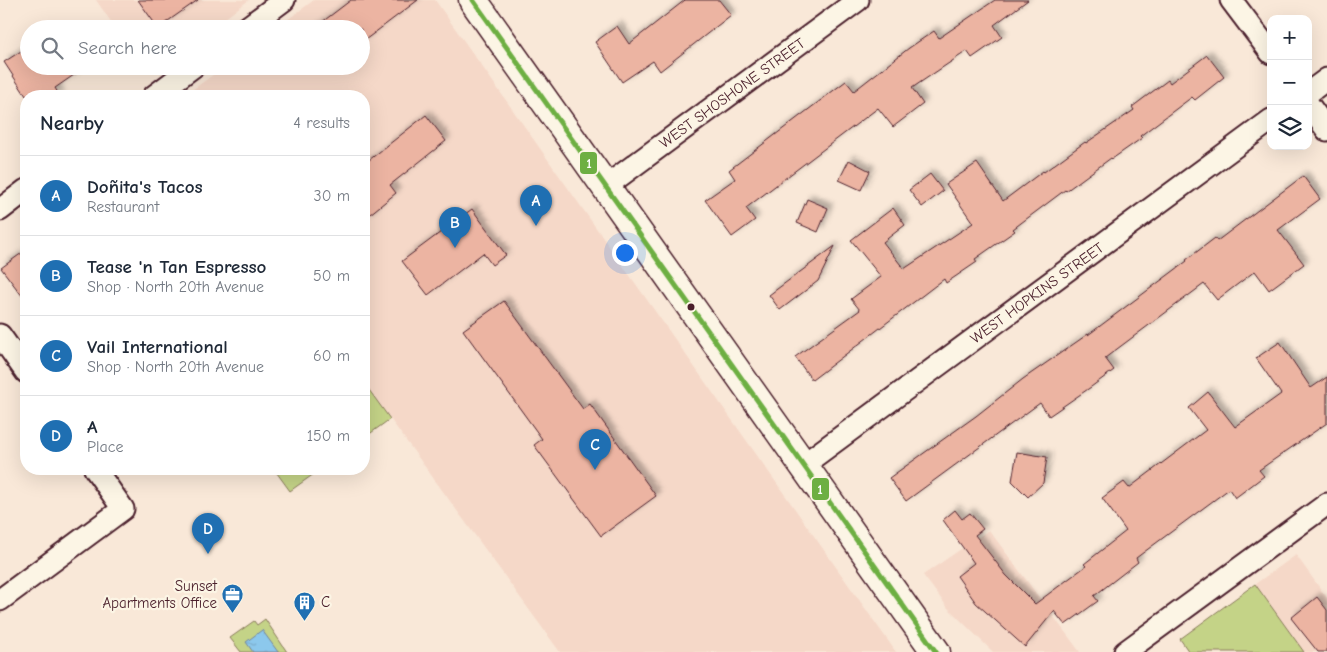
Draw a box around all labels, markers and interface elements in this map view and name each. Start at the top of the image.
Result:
map controls [1267,15,1312,150]
button: + [1267,15,1312,60]
search box [20,20,370,75]
icon: search [38,34,66,62]
street label: WEST SHOSHONE STREET [656,34,808,152]
text: Search here [78,37,177,59]
button: − [1267,60,1312,105]
button: layers [1267,105,1312,150]
text: Nearby [40,111,104,135]
text: 4 results [293,114,350,132]
line badge: 1 [579,151,598,175]
text: 1 [586,155,592,172]
text: Doñita's Tacos [87,176,203,198]
pin: A [520,185,552,226]
text: A [52,187,60,205]
text: 30 m [314,187,350,205]
text: Restaurant [87,198,159,216]
pin: B [439,207,471,248]
street label: WEST HOPKINS STREET [967,238,1107,347]
your location [612,240,638,266]
text: Tease 'n Tan Espresso [87,256,266,278]
text: B [51,267,61,285]
text: 50 m [313,267,350,285]
text: Shop · North 20th Avenue [87,278,264,296]
unlabelled marker [686,302,696,312]
text: Vail International [87,336,228,358]
text: C [51,347,61,365]
text: 60 m [313,347,350,365]
text: Shop · North 20th Avenue [87,358,264,376]
text: A [87,416,98,438]
text: D [51,427,61,445]
text: 150 m [307,427,350,445]
pin: C [579,429,611,470]
text: Place [87,438,123,456]
line badge: 1 [811,477,830,501]
text: 1 [817,481,823,498]
pin: D [192,513,224,554]
place label: Sunset Apartments Office [102,577,218,612]
office icon: Sunset Apartments Office [221,583,245,614]
building icon: C [293,590,317,621]
place label: C [321,593,330,611]

